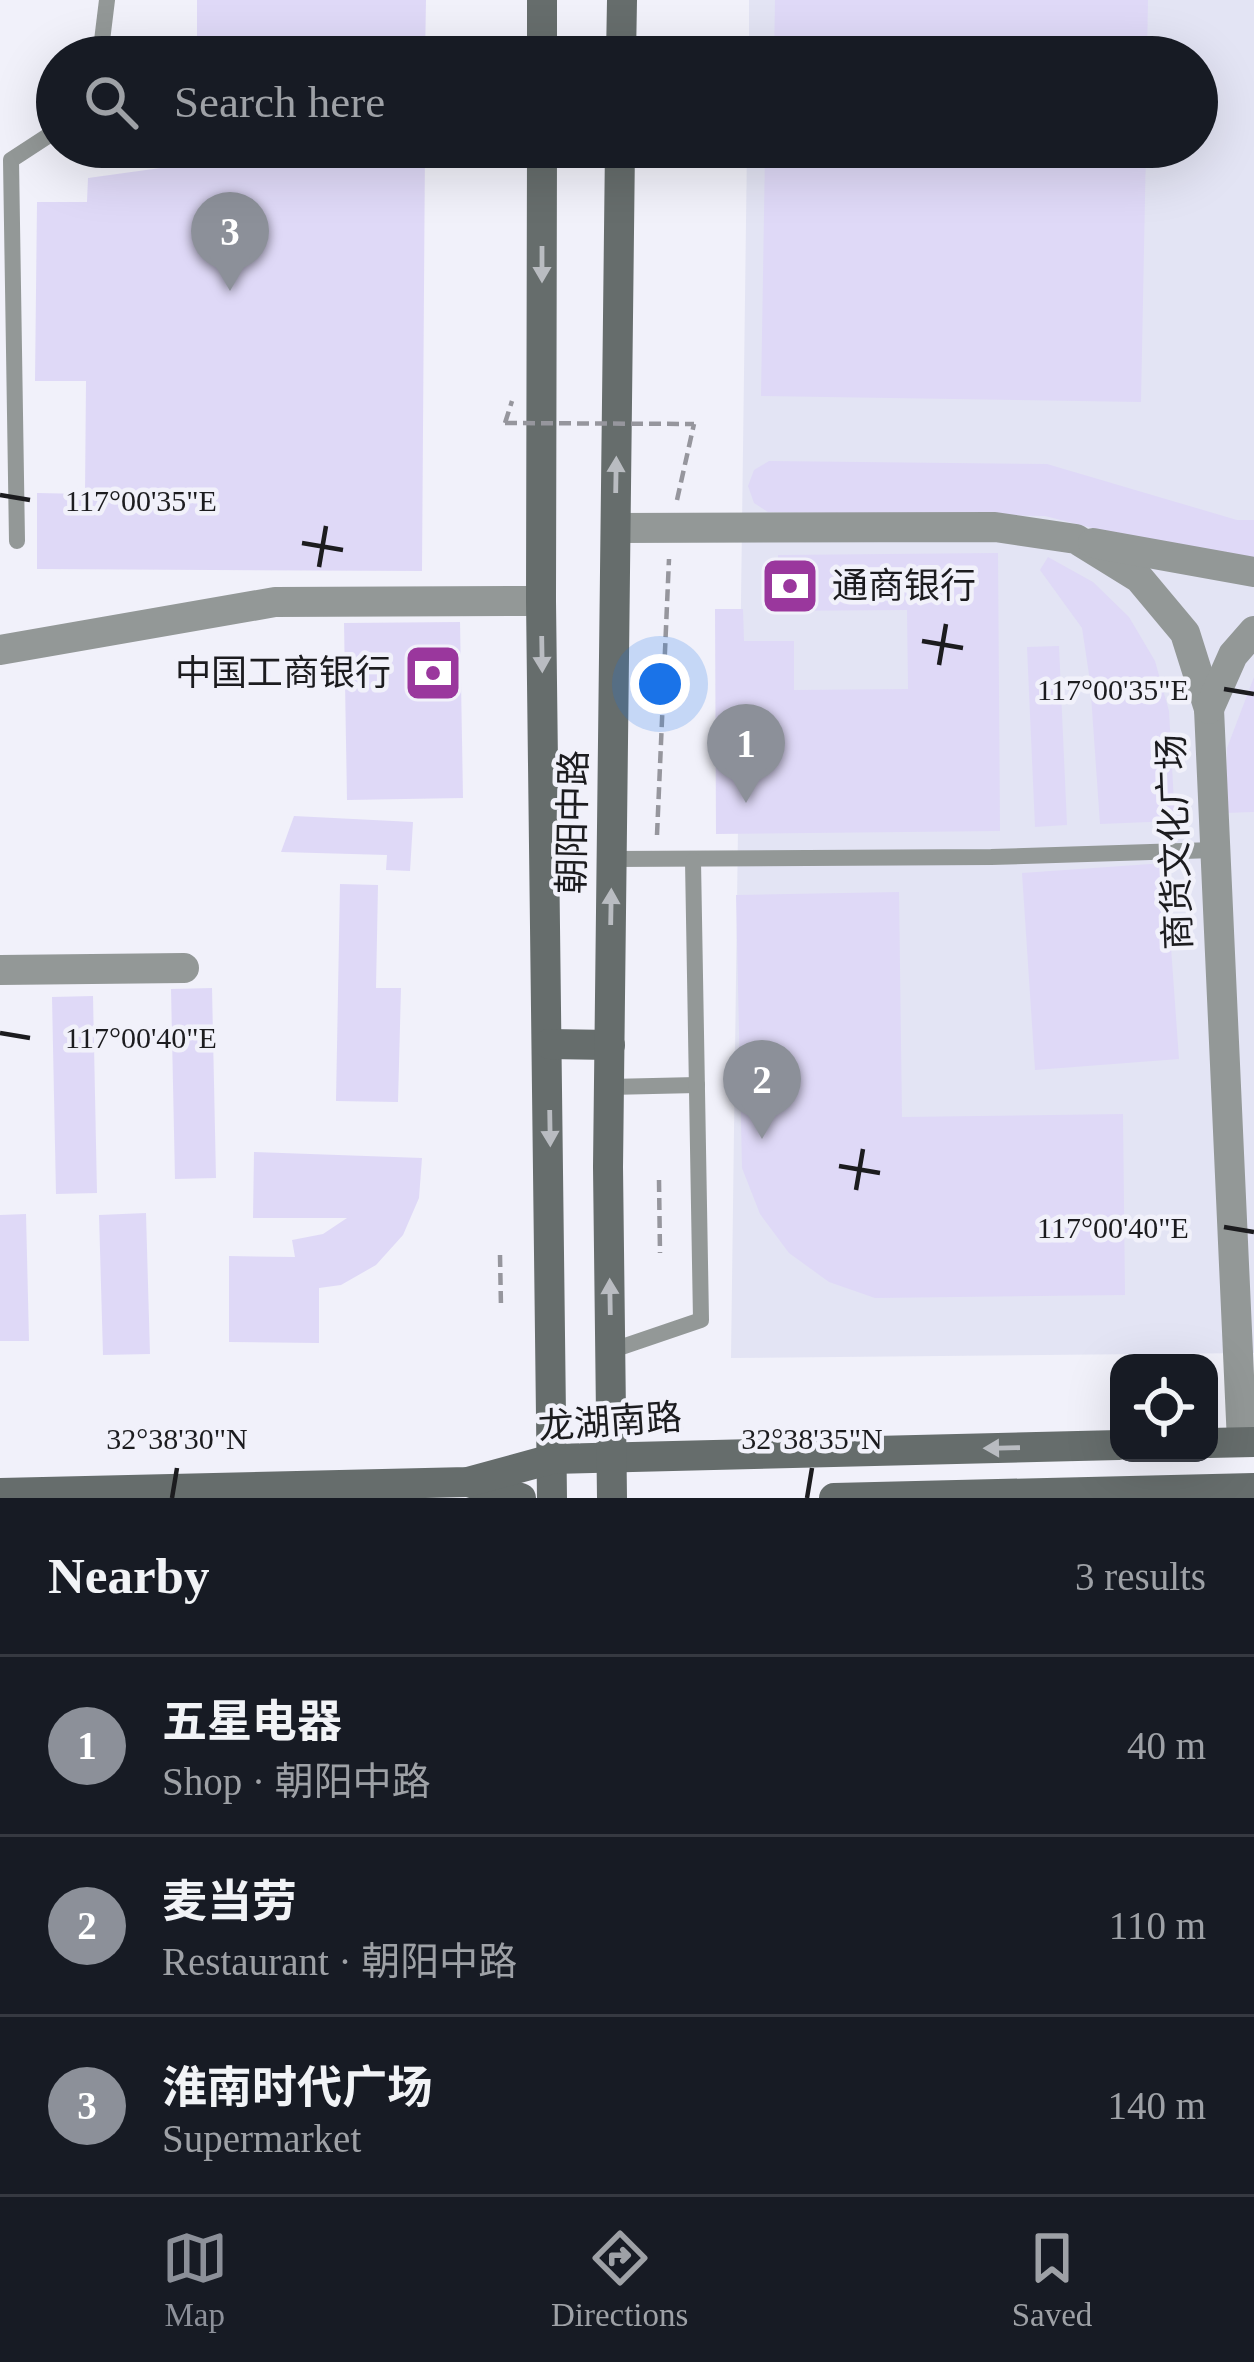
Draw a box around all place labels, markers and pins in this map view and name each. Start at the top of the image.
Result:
pin: 3 [191,192,269,291]
bank icon: 通商银行 [759,555,821,617]
place label: 通商银行 [832,566,976,606]
bank icon: 中国工商银行 [402,642,464,704]
place label: 中国工商银行 [175,653,391,693]
pin: 1 [707,704,785,803]
pin: 2 [723,1040,801,1139]

